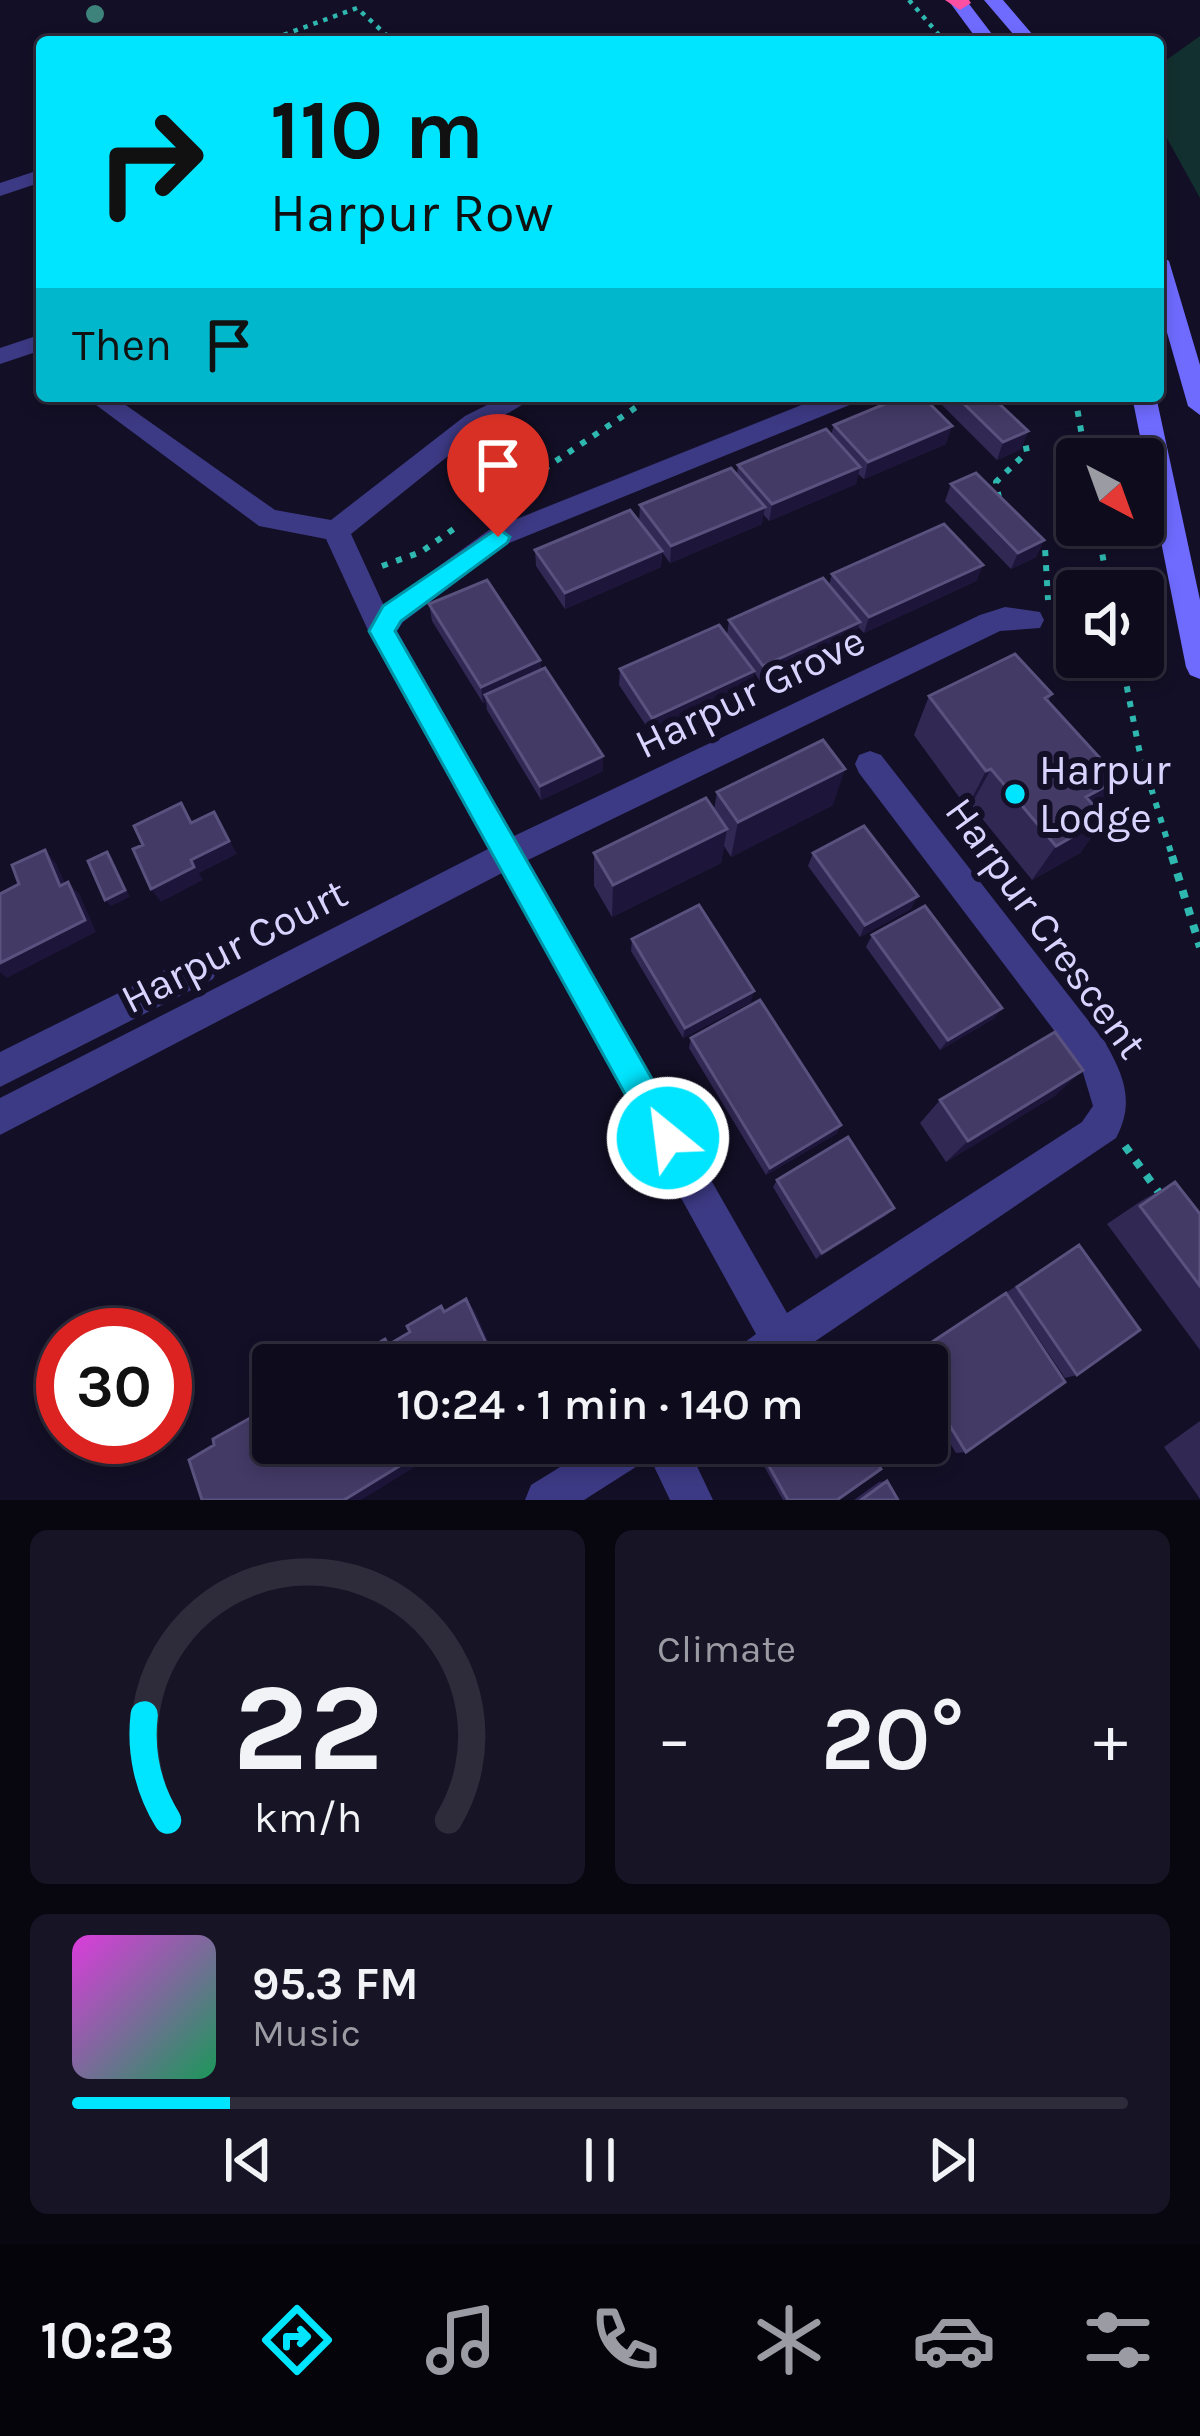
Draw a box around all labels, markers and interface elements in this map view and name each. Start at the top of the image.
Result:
text: 110 m [270,81,484,179]
icon: right [72,84,228,240]
text: Harpur Row [270,181,554,245]
icon: arrive [196,312,262,378]
text: Then [72,319,172,371]
pin [447,414,549,537]
icon: arrive [465,432,531,498]
north arrow [1056,438,1164,546]
map controls [1056,438,1164,678]
button: sound [1056,570,1164,678]
street label: Harpur Grove [627,615,873,769]
place label: Harpur Lodge [1039,745,1171,843]
marker: Harpur Lodge [1002,781,1028,807]
street label: Harpur Crescent [935,788,1157,1068]
street label: Harpur Court [113,868,355,1024]
position arrow [605,1075,731,1201]
speed limit sign: 30 [36,1308,192,1464]
text: 10:24 · 1 min · 140 m [396,1378,804,1430]
text: Climate [657,1626,796,1672]
text: 22 [232,1655,383,1800]
text: 20° [821,1686,964,1792]
text: − [657,1700,692,1778]
text: + [1093,1700,1128,1778]
text: km/h [253,1793,362,1843]
text: 95.3 FM [252,1958,419,2010]
text: Music [252,2010,361,2056]
icon: previous [215,2127,281,2193]
icon: pause [567,2127,633,2193]
icon: next [919,2127,985,2193]
icon: directions [255,2298,339,2382]
icon: music [419,2298,503,2382]
icon: phone [583,2298,667,2382]
icon: climate [747,2298,831,2382]
icon: car [912,2298,996,2382]
icon: filters [1076,2298,1160,2382]
text: 10:23 [40,2308,174,2372]

